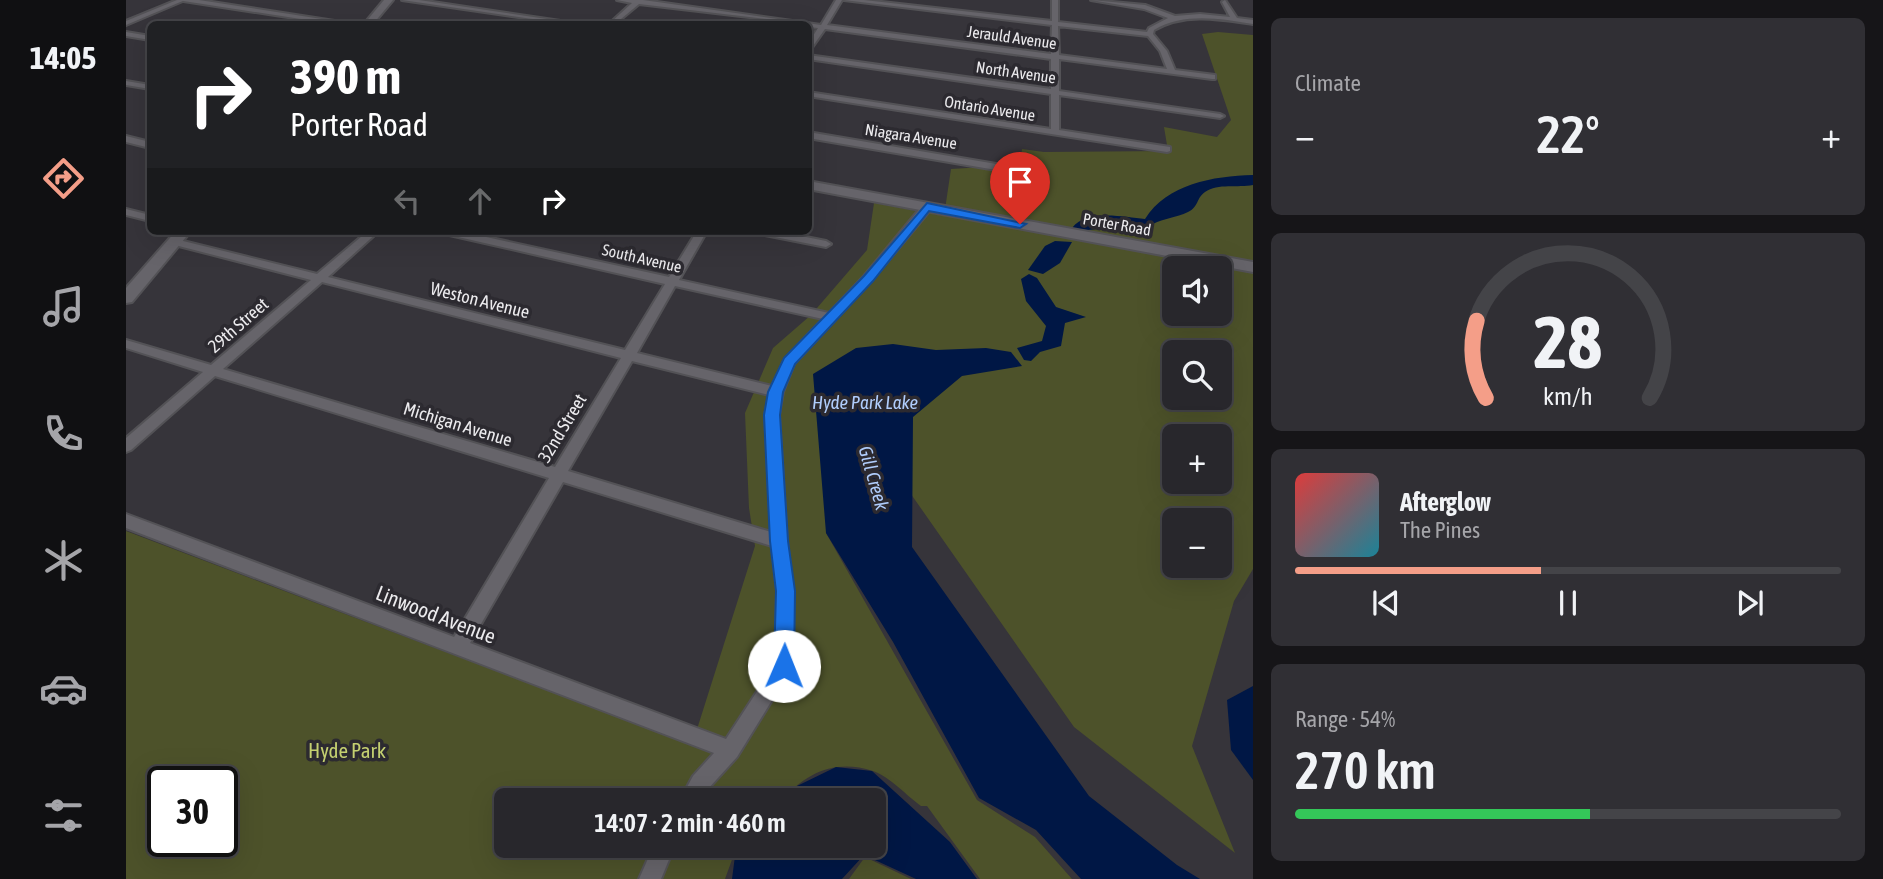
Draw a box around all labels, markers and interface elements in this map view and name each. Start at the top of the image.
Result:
street label: Jerauld Avenue [966,22,1058,52]
text: 14:05 [30,39,96,76]
text: 390 m [290,48,401,104]
icon: right [175,49,266,140]
street label: North Avenue [975,57,1057,87]
text: Climate [1295,70,1361,96]
street label: Ontario Avenue [943,92,1037,124]
text: 22° [1536,104,1600,164]
text: Porter Road [290,106,428,143]
text: − [1295,113,1315,156]
text: + [1821,113,1841,156]
street label: Niagara Avenue [864,120,958,153]
pin [990,152,1050,224]
icon: directions [39,154,88,203]
icon: arrive [1001,163,1039,201]
icon: left [388,182,426,220]
icon: ahead [461,182,499,220]
icon: right [534,182,572,220]
street label: Porter Road [1081,209,1153,239]
street label: South Avenue [601,240,683,276]
map controls [1162,256,1232,578]
button: sound [1162,256,1232,326]
street label: Weston Avenue [428,278,532,322]
icon: music [39,282,88,331]
street label: 29th Street [204,293,272,357]
text: 28 [1534,300,1602,383]
button: search [1162,340,1232,410]
text: km/h [1543,382,1593,410]
street label: 32nd Street [533,390,591,466]
water label: Hyde Park Lake [812,391,918,413]
street label: Michigan Avenue [401,398,515,450]
icon: phone [39,409,88,458]
button: + [1162,424,1232,494]
water label: Gill Creek [854,443,894,513]
text: Afterglow [1400,487,1491,517]
button: − [1162,508,1232,578]
text: The Pines [1400,517,1480,543]
icon: climate [39,536,88,585]
street label: Linwood Avenue [373,580,499,648]
icon: previous [1367,584,1405,622]
icon: pause [1549,584,1587,622]
icon: next [1731,584,1769,622]
position arrow [747,629,821,703]
icon: car [39,664,88,713]
text: Range · 54% [1295,706,1395,732]
park label: Hyde Park [308,738,386,762]
text: 270 km [1295,740,1436,800]
speed limit sign: 30 [147,766,238,857]
icon: filters [39,791,88,840]
text: 14:07 · 2 min · 460 m [594,808,786,838]

